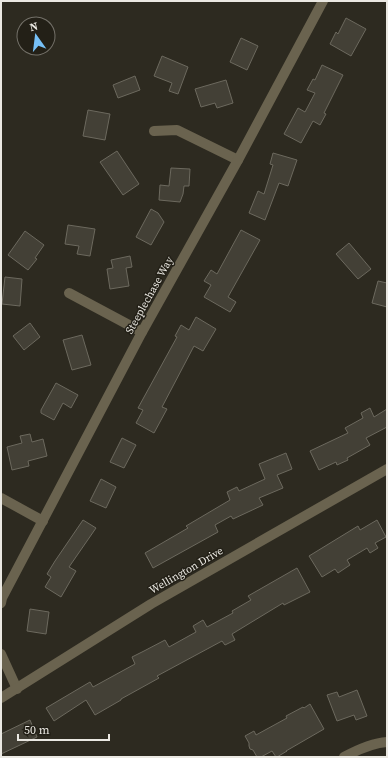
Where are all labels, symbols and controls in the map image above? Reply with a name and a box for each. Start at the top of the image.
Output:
north arrow [16,16,56,56]
text: N [28,19,39,35]
street label: Steeplechase Way [122,253,177,337]
street label: Wellington Drive [147,543,226,598]
scale bar [18,716,109,742]
text: 50 m [24,722,50,738]

